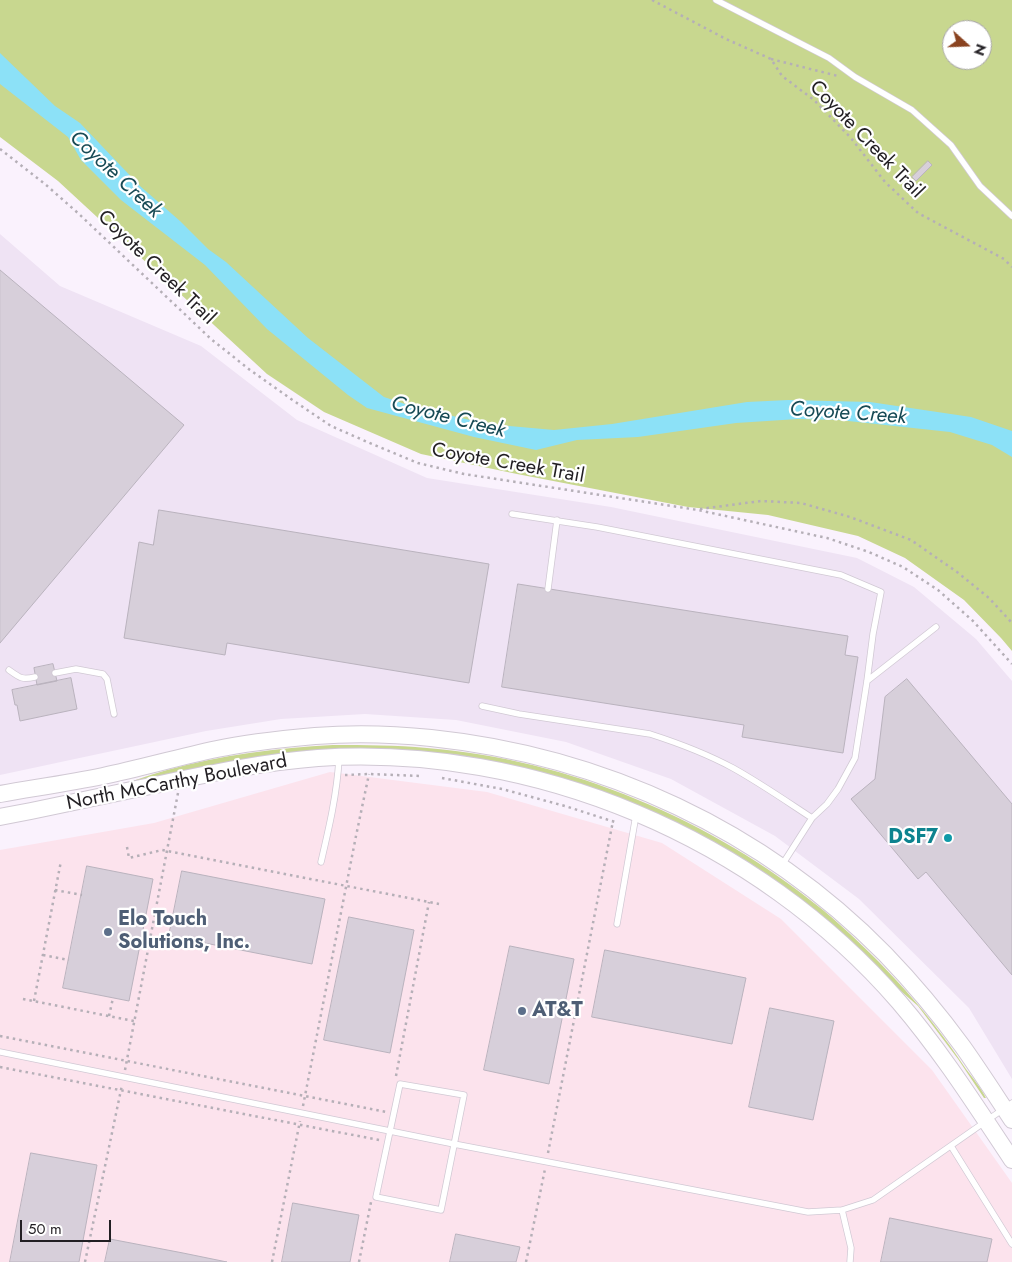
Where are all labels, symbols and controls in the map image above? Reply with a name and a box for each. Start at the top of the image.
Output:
north arrow [942,20,992,70]
text: N [969,41,991,58]
street label: Coyote Creek Trail [804,76,928,204]
water label: Coyote Creek [64,126,166,224]
street label: Coyote Creek Trail [92,206,220,330]
water label: Coyote Creek [388,392,508,444]
water label: Coyote Creek [789,397,907,431]
street label: Coyote Creek Trail [430,439,586,489]
street label: North McCarthy Boulevard [65,750,289,816]
place label: DSF7 [888,826,938,850]
marker: DSF7 [942,832,954,844]
place label: Elo Touch Solutions, Inc. [118,908,250,955]
marker: Elo Touch Solutions, Inc. [102,926,114,938]
place label: AT&T [532,999,583,1023]
marker: AT&T [516,1005,528,1017]
scale bar [22,1210,114,1242]
text: 50 m [28,1218,62,1240]

